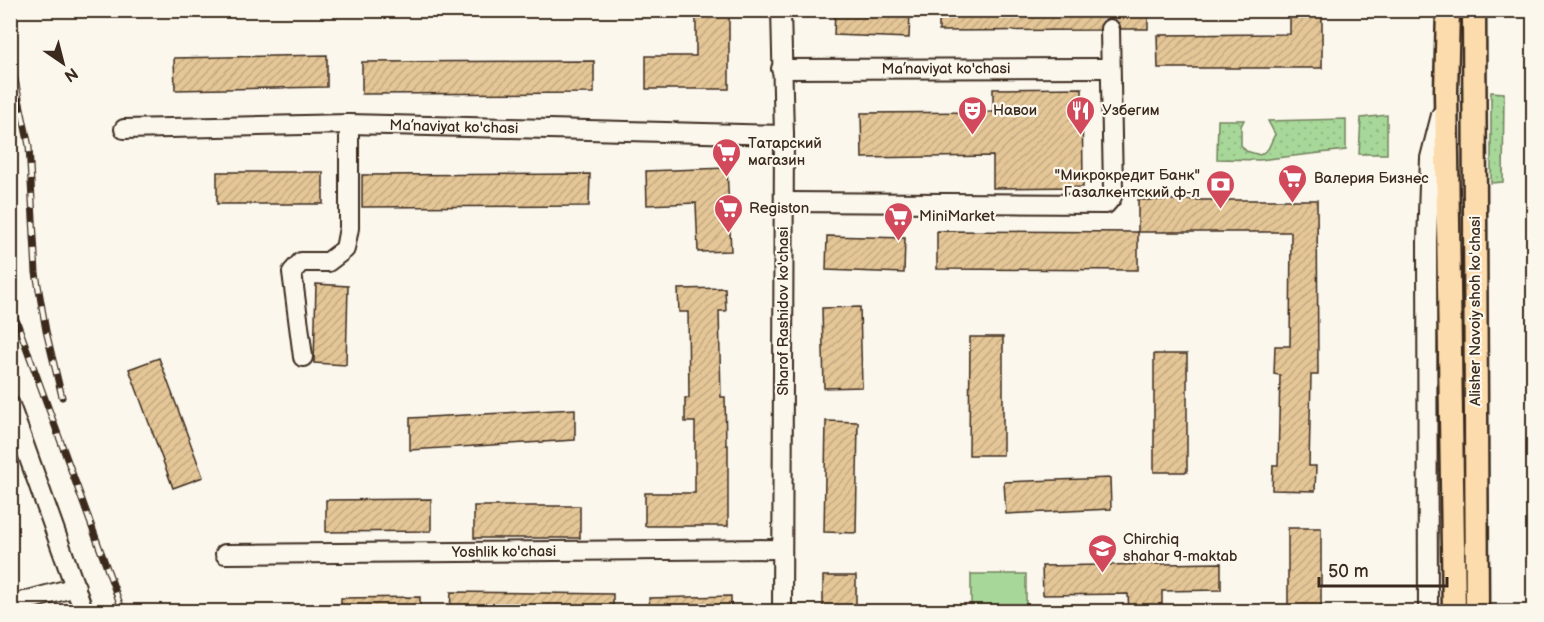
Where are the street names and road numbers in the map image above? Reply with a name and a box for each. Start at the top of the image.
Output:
street label: Ma’naviyat ko'chasi [881,59,1011,78]
street label: Ma’naviyat ko'chasi [389,116,519,138]
street label: Alisher Navoiy shoh koʻchasi [1466,216,1485,406]
street label: Sharof Rashidov ko'chasi [774,226,793,396]
street label: Yoshlik ko'chasi [451,542,556,561]

